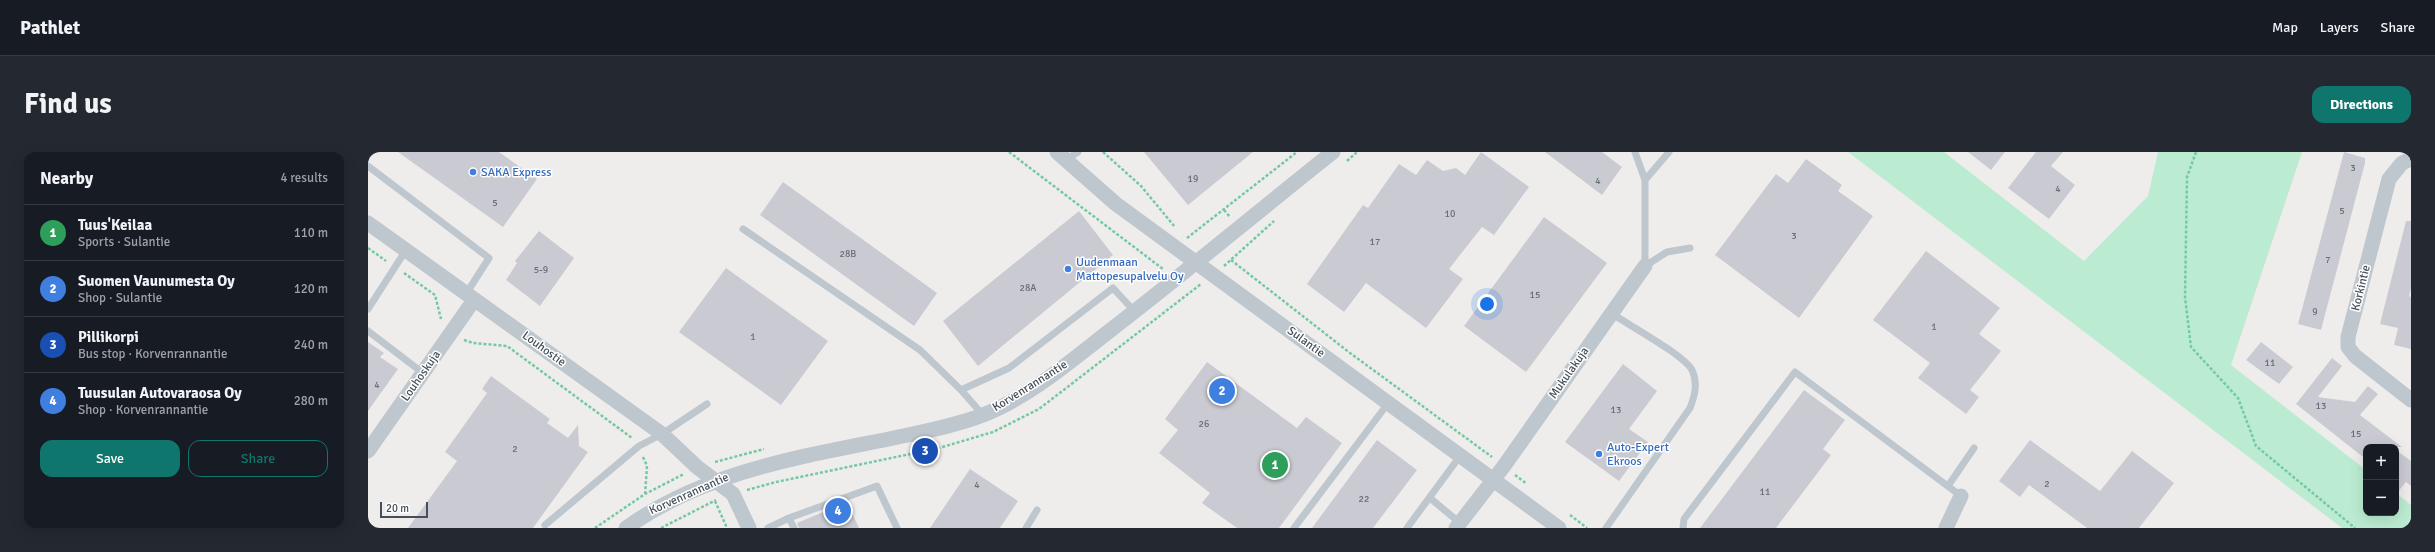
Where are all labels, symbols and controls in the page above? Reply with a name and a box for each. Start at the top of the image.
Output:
text: Pathlet [20,16,80,40]
text: Map [2272,19,2298,36]
text: Layers [2320,19,2359,36]
text: Share [2381,19,2415,36]
button: Directions [2312,86,2411,123]
text: Find us [24,87,112,121]
house number: 3 [2350,162,2356,174]
place label: SAKA Express [481,165,552,180]
marker: SAKA Express [468,167,478,177]
text: Nearby [40,168,93,189]
text: 4 results [280,170,328,186]
house number: 19 [1188,173,1198,185]
house number: 4 [1595,175,1601,187]
house number: 4 [2055,183,2061,195]
house number: 5 [492,197,498,209]
house number: 5 [2339,205,2345,217]
house number: 10 [1445,208,1455,220]
text: Tuus'Keilaa [78,216,152,234]
text: 1 [49,225,57,241]
text: 110 m [294,225,328,241]
house number: 3 [1791,230,1797,242]
text: Sports · Sulantie [78,234,170,250]
house number: 17 [1370,236,1380,248]
house number: 28B [840,248,856,260]
house number: 7 [2325,254,2331,266]
place label: Uudenmaan Mattopesupalvelu Oy [1076,255,1184,284]
street label: Korkintie [2348,263,2374,313]
house number: 5-9 [534,264,548,276]
marker: Uudenmaan Mattopesupalvelu Oy [1063,264,1073,274]
text: Suomen Vaunumesta Oy [78,272,235,290]
text: 2 [49,281,57,297]
text: 120 m [294,281,328,297]
house number: 28A [1020,282,1036,294]
house number: 15 [1530,289,1540,301]
text: Shop · Sulantie [78,290,162,306]
your location [1477,294,1497,314]
house number: 9 [2312,306,2318,318]
house number: 1 [1931,321,1937,333]
street label: Sulantie [1284,323,1328,361]
text: Pillikorpi [78,328,139,346]
street label: Louhostie [519,328,569,370]
house number: 1 [750,331,756,343]
text: 3 [49,337,57,353]
text: 240 m [294,337,328,353]
street label: Mukulakuja [1546,344,1592,402]
text: Bus stop · Korvenrannantie [78,346,228,362]
street label: Louhoskuja [398,348,444,404]
street label: Korvenrannantie [990,357,1070,415]
house number: 11 [2265,357,2275,369]
pin: 2 [1209,376,1235,406]
house number: 4 [374,379,380,391]
text: Tuusulan Autovaraosa Oy [78,384,242,402]
text: 4 [49,393,57,409]
text: 280 m [294,393,328,409]
house number: 13 [2316,400,2326,412]
text: Shop · Korvenrannantie [78,402,208,418]
house number: 13 [1611,404,1621,416]
house number: 26 [1199,418,1209,430]
house number: 15 [2351,428,2361,440]
pin: 3 [912,436,938,466]
button: Save [40,440,180,477]
button: Share [188,440,328,477]
place label: Auto-Expert Ekroos [1607,440,1669,469]
house number: 2 [512,443,518,455]
map controls [2363,444,2399,516]
button: + [2363,444,2399,480]
marker: Auto-Expert Ekroos [1594,449,1604,459]
pin: 1 [1262,450,1288,480]
street label: Korvenrannantie [647,470,731,518]
house number: 2 [2044,478,2050,490]
house number: 4 [974,479,980,491]
button: − [2363,480,2399,516]
house number: 11 [1760,486,1770,498]
house number: 22 [1359,493,1369,505]
pin: 4 [825,496,851,526]
scale bar [380,500,428,519]
text: 20 m [386,502,409,515]

